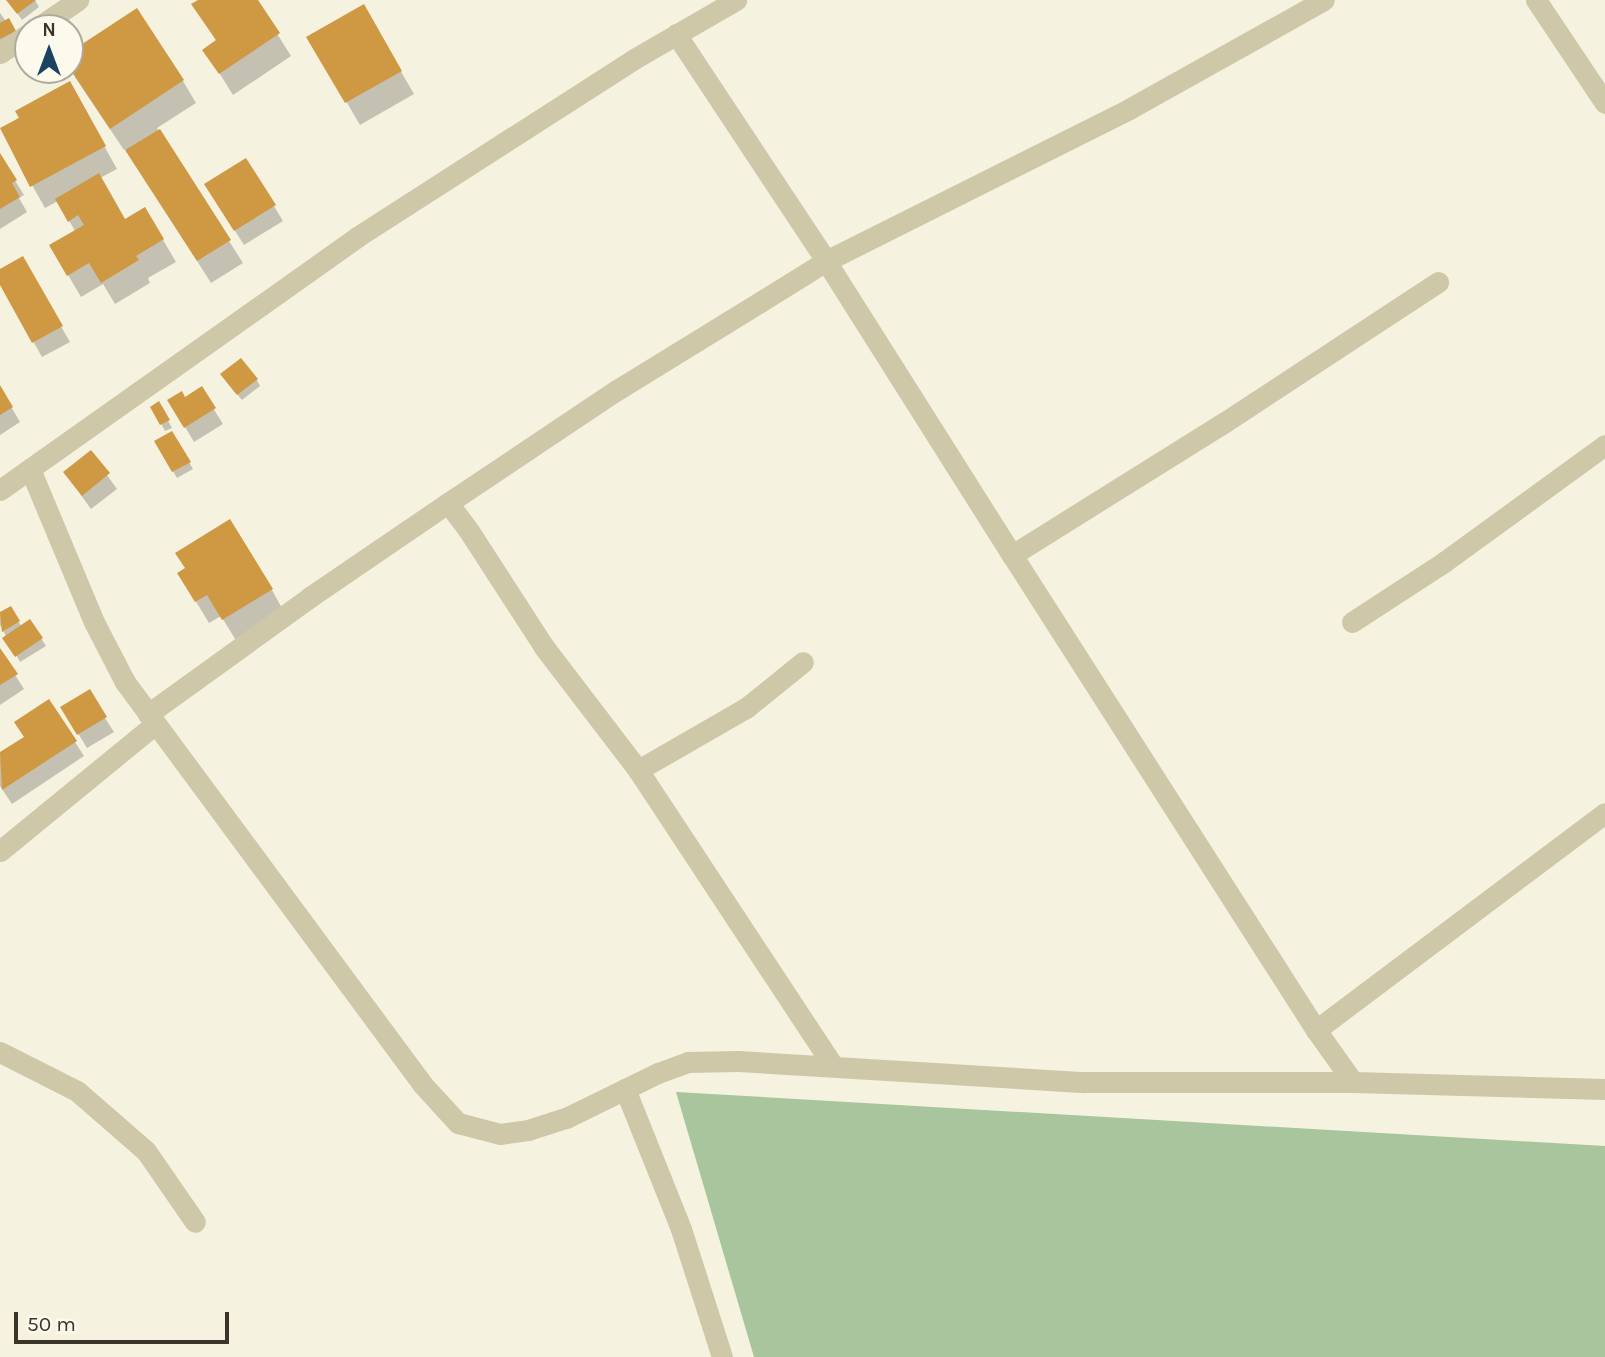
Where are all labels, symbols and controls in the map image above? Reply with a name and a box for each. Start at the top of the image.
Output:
north arrow [14,14,84,84]
text: N [42,19,56,41]
scale bar [18,1298,233,1342]
text: 50 m [27,1312,76,1336]

